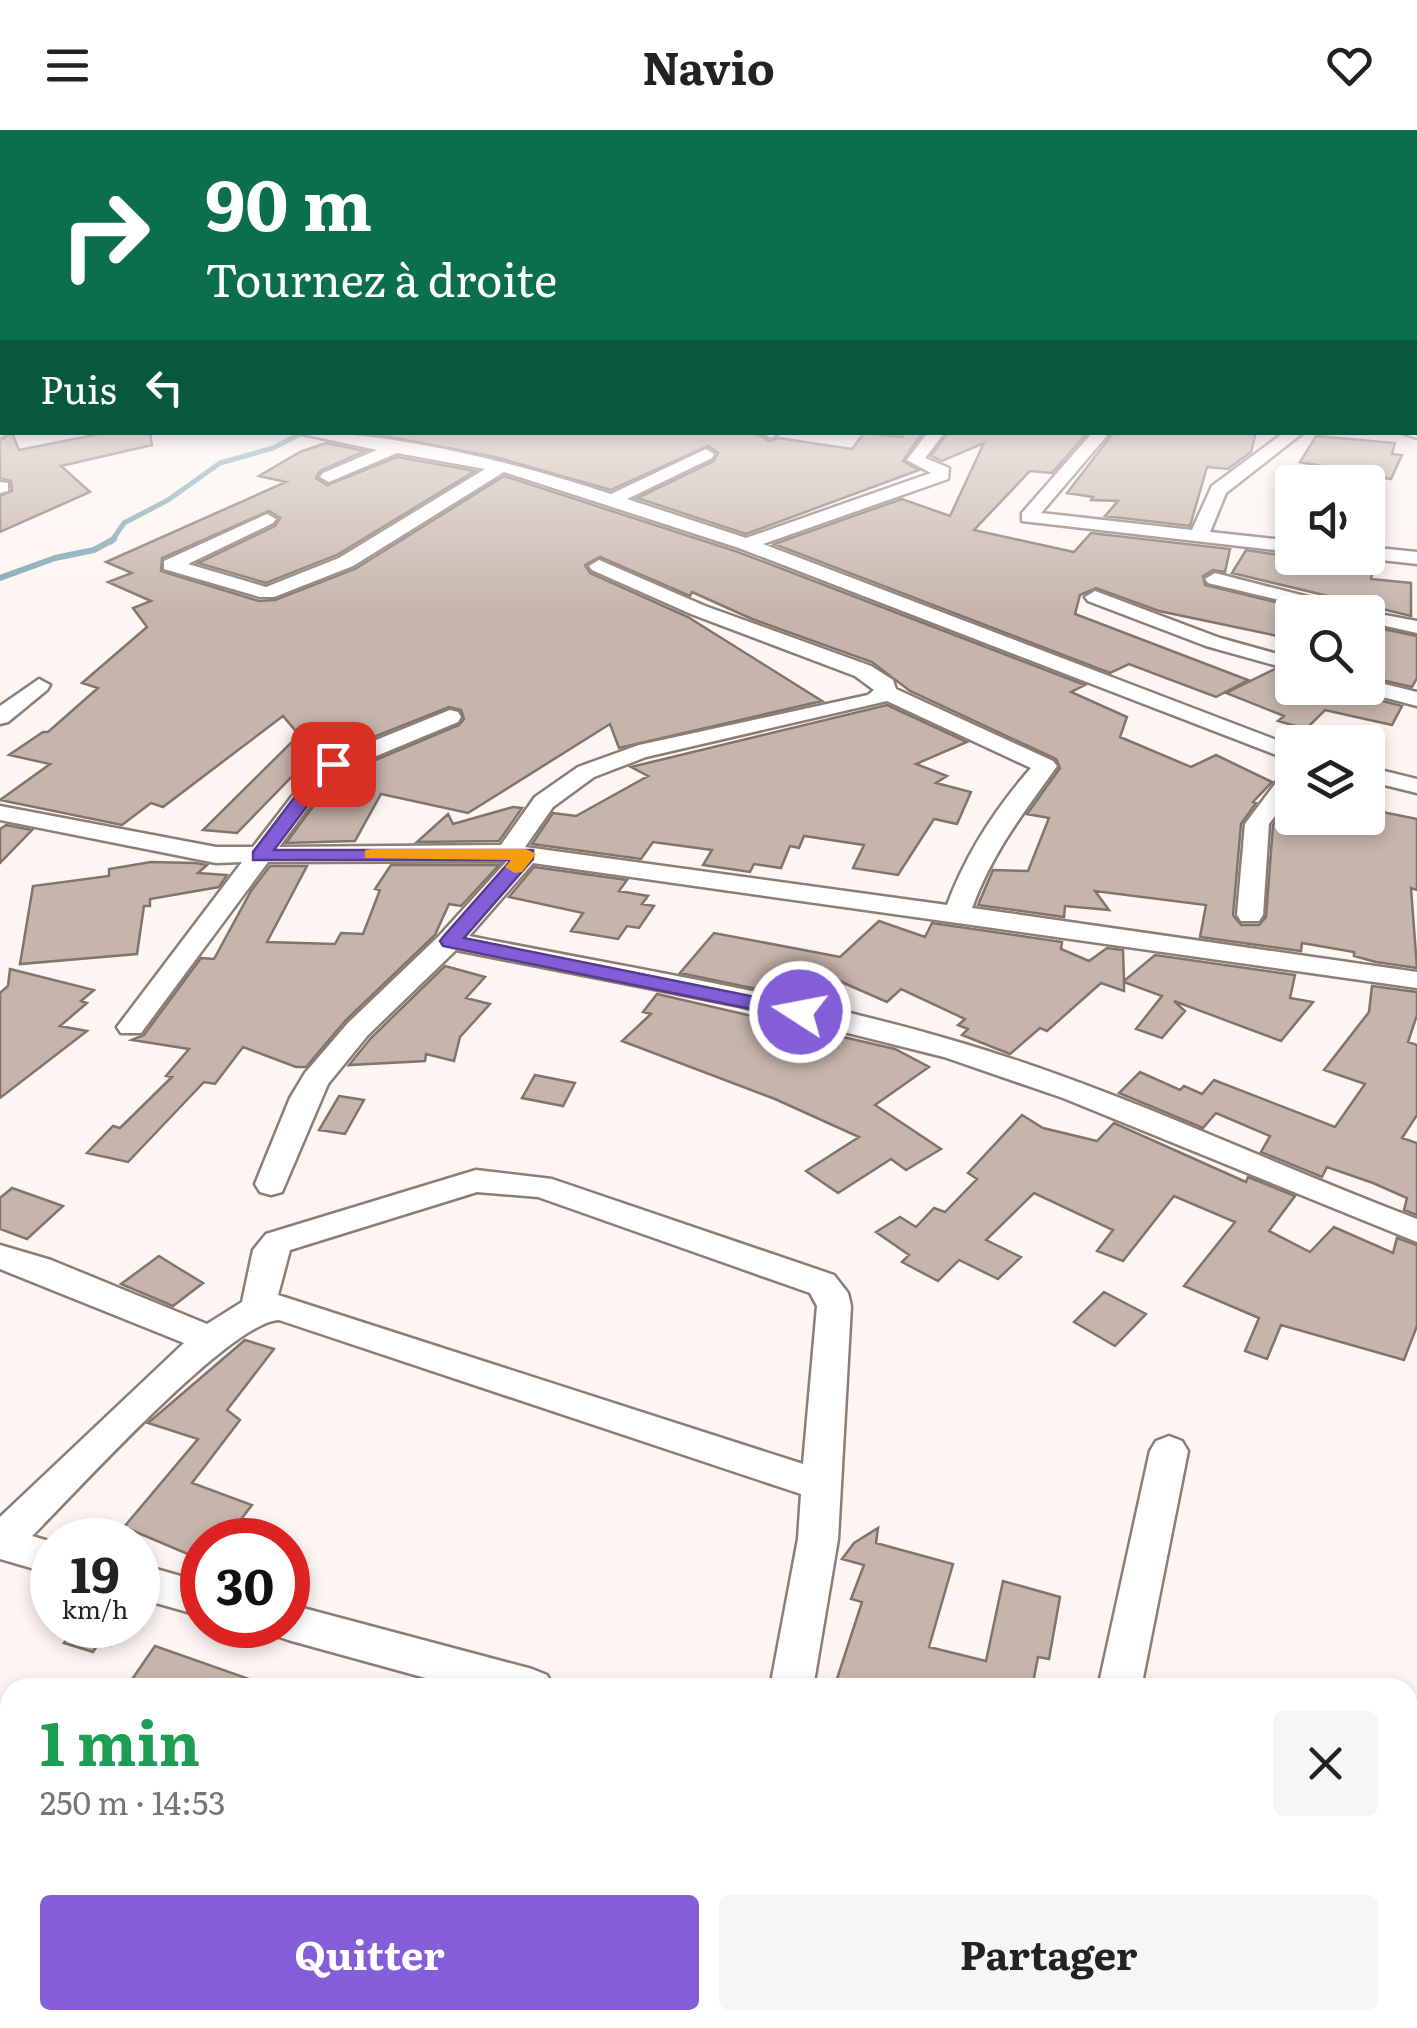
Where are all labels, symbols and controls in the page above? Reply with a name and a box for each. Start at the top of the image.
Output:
text: Navio [642,32,775,99]
icon: menu [40,38,95,93]
icon: heart [1322,38,1377,93]
text: 90 m [205,149,372,253]
icon: right [40,170,170,300]
text: Tournez à droite [205,244,557,311]
text: Puis [40,359,117,416]
icon: left [137,360,192,415]
map controls [1275,465,1385,835]
button: sound [1275,465,1385,575]
button: search [1275,595,1385,705]
pin [291,722,376,807]
button: layers [1275,725,1385,835]
icon: arrive [306,737,361,792]
position arrow [748,960,852,1064]
speed limit sign: 30 [180,1518,310,1648]
text: 19 [70,1534,120,1608]
text: km/h [62,1590,128,1627]
text: 1 min [40,1695,200,1784]
button: close [1273,1711,1378,1816]
text: 250 m · 14:53 [40,1777,226,1825]
button: Quitter [40,1895,699,2010]
button: Partager [719,1895,1378,2010]

